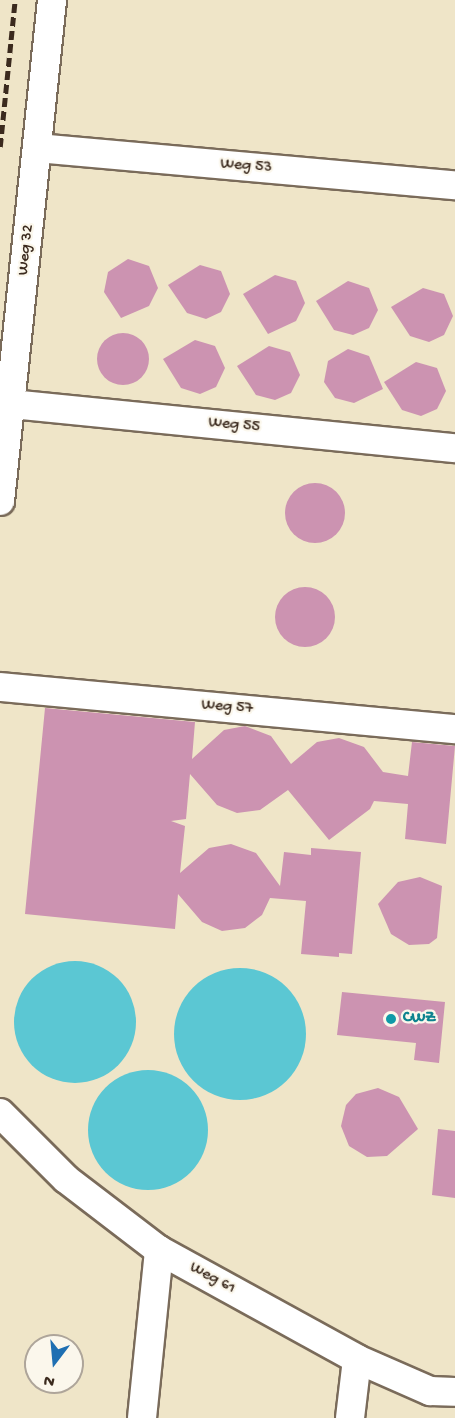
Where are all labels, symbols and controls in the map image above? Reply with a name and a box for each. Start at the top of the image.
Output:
street label: Weg 53 [220,155,272,179]
street label: Weg 32 [15,224,39,276]
street label: Weg 55 [207,414,261,438]
street label: Weg 57 [201,696,253,720]
place label: CWZ [403,1009,436,1029]
marker: CWZ [384,1012,398,1026]
street label: Weg 61 [186,1259,238,1299]
north arrow [24,1334,84,1394]
text: N [42,1369,57,1390]

